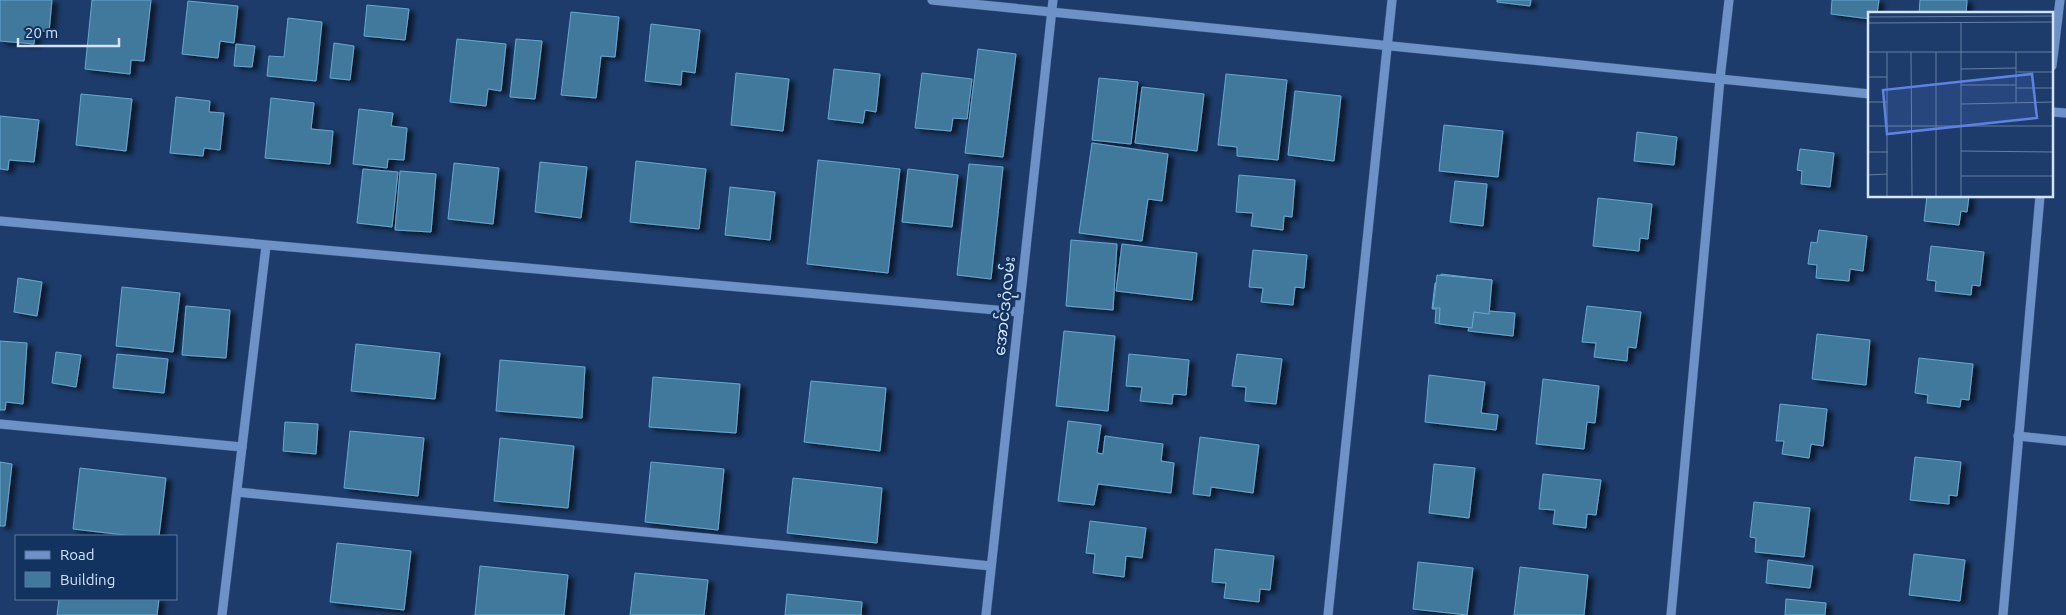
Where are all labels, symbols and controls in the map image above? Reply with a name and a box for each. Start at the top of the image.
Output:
inset map [1868,12,2054,198]
scale bar [18,15,119,47]
text: 20 m [25,24,58,41]
street label: အောင်ဒဂုံလမ်း [988,255,1024,357]
legend [15,535,178,600]
text: Road [60,546,95,563]
text: Building [60,571,115,588]

